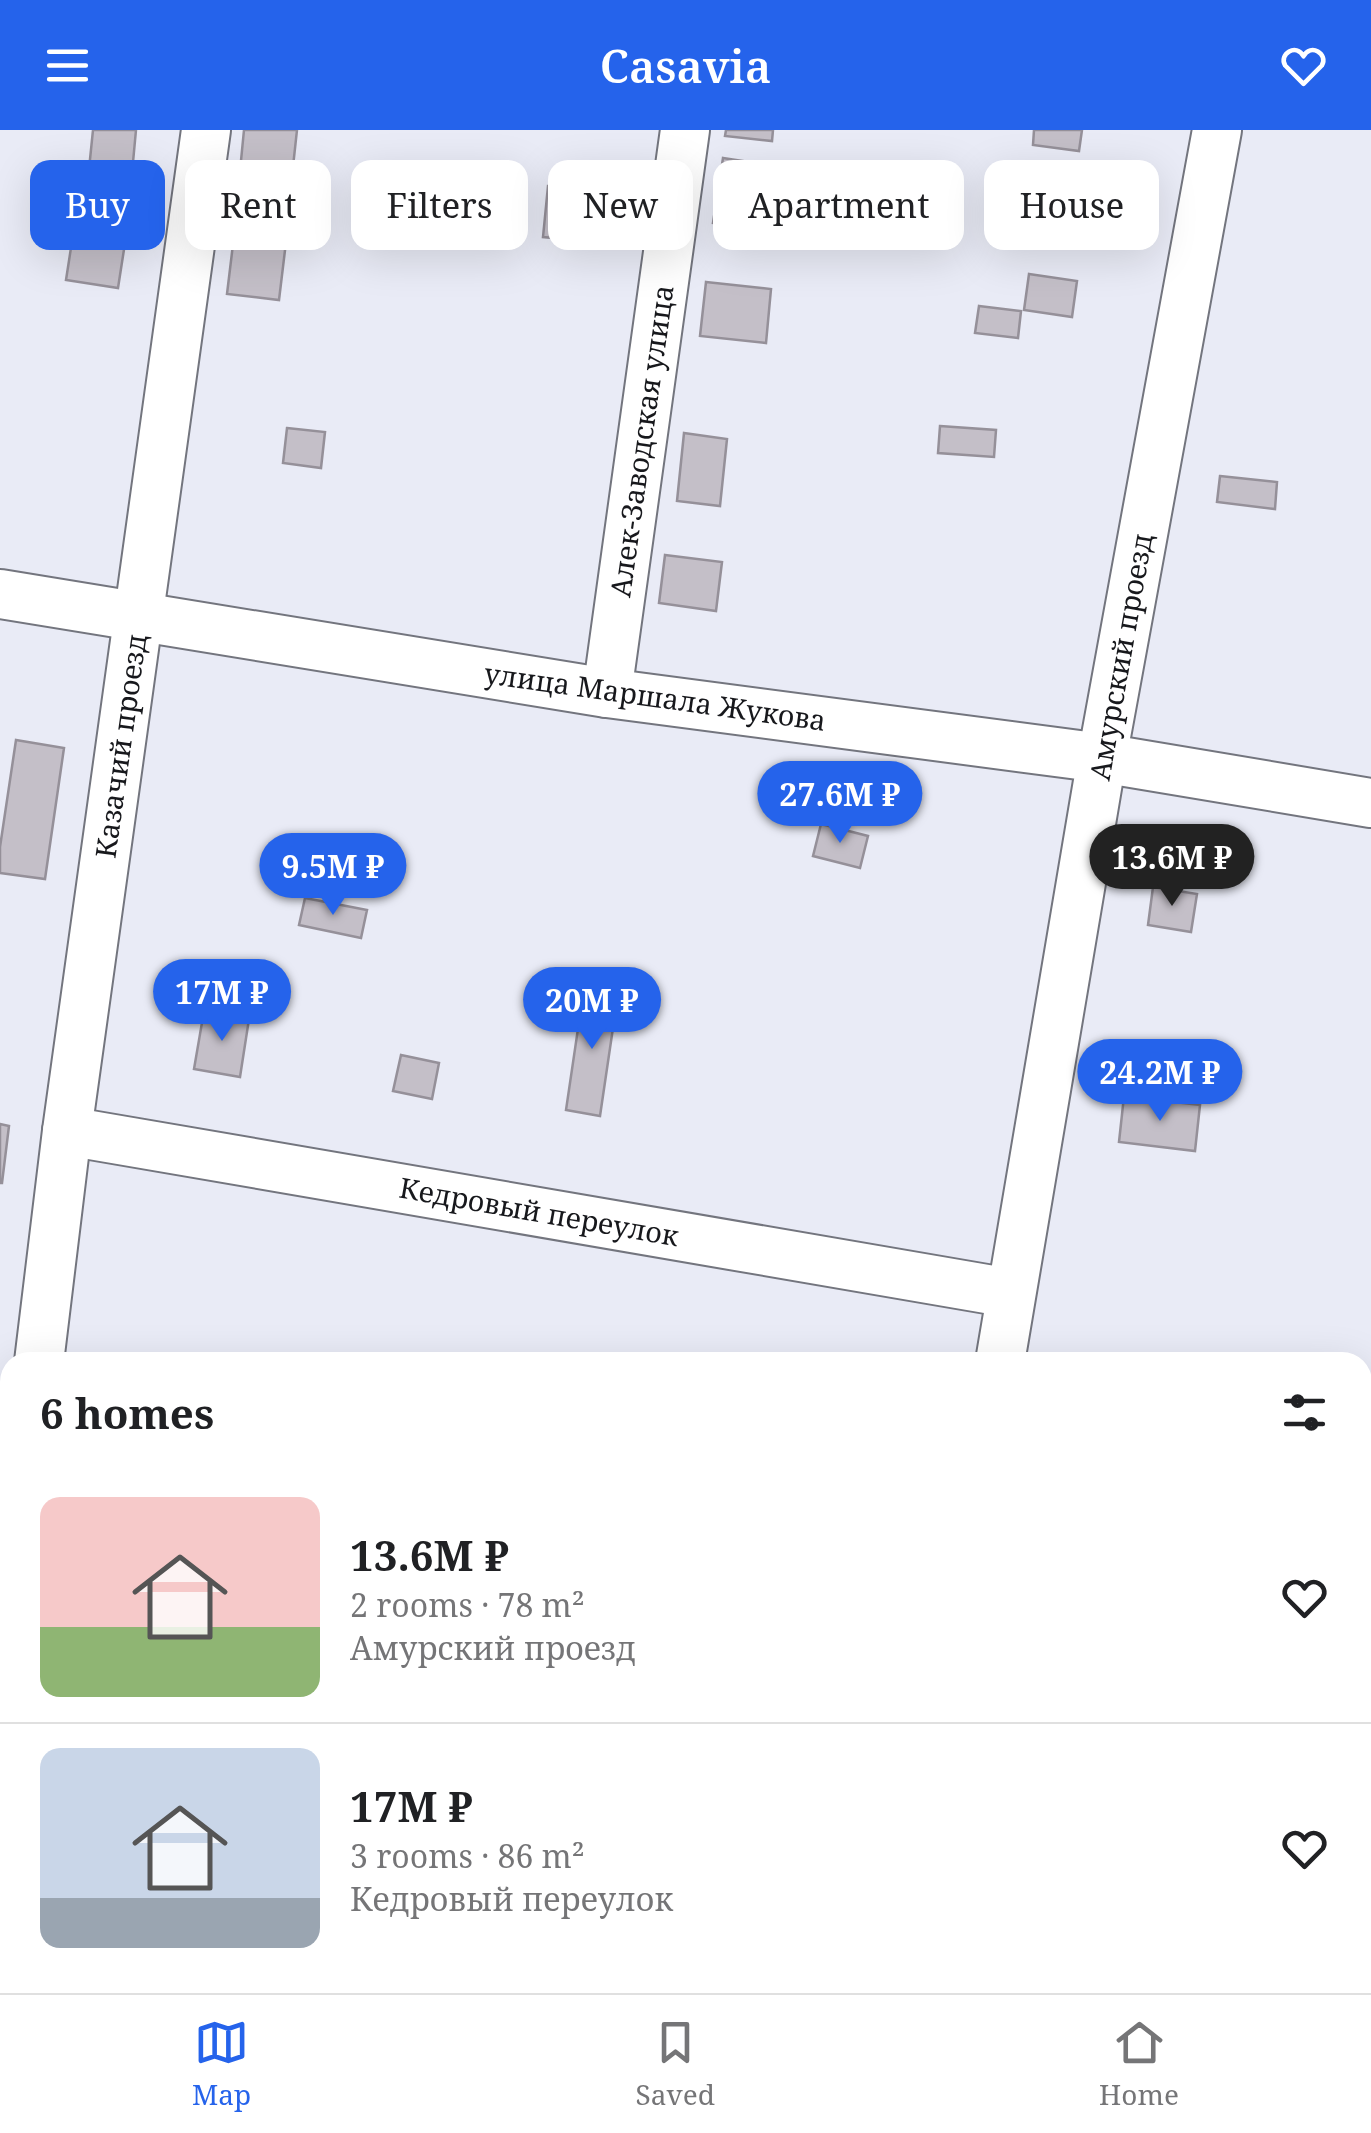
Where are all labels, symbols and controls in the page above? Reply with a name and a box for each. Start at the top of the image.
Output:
text: Casavia [600,35,771,96]
icon: menu [40,38,95,93]
icon: heart [1276,38,1331,93]
chip: Buy [30,160,165,250]
chip: Rent [185,160,331,250]
chip: Filters [351,160,528,250]
chip: New [548,160,693,250]
chip: Apartment [713,160,964,250]
chip: House [984,160,1159,250]
street label: Алек-Заводская улица [600,282,682,599]
street label: Амурский проезд [1080,530,1160,783]
street label: Казачий проезд [85,631,155,860]
street label: улица Маршала Жукова [482,653,828,739]
pin: 27.6M ₽ [748,761,932,846]
text: 27.6M ₽ [779,772,901,815]
pin: 13.6M ₽ [1080,824,1264,909]
pin: 9.5M ₽ [252,833,414,918]
text: 13.6M ₽ [1111,835,1233,878]
text: 9.5M ₽ [281,844,385,887]
pin: 17M ₽ [152,959,292,1044]
pin: 20M ₽ [522,967,662,1052]
text: 17M ₽ [175,970,269,1013]
text: 20M ₽ [545,978,639,1021]
pin: 24.2M ₽ [1068,1039,1252,1124]
text: 24.2M ₽ [1099,1050,1221,1093]
street label: Кедровый переулок [397,1168,682,1254]
text: 6 homes [40,1384,214,1441]
icon: filters [1277,1385,1332,1440]
text: 13.6M ₽ [350,1526,509,1583]
icon: home [120,1537,240,1657]
icon: heart [1277,1570,1332,1625]
text: 2 rooms · 78 m² [350,1583,585,1626]
text: Амурский проезд [350,1626,636,1669]
text: 17M ₽ [350,1777,473,1834]
icon: home [120,1788,240,1908]
icon: heart [1277,1821,1332,1876]
text: 3 rooms · 86 m² [350,1834,585,1877]
text: Кедровый переулок [350,1877,673,1920]
tab: Map [192,2015,251,2113]
tab: Saved [636,2015,715,2113]
tab: Home [1099,2015,1179,2113]

